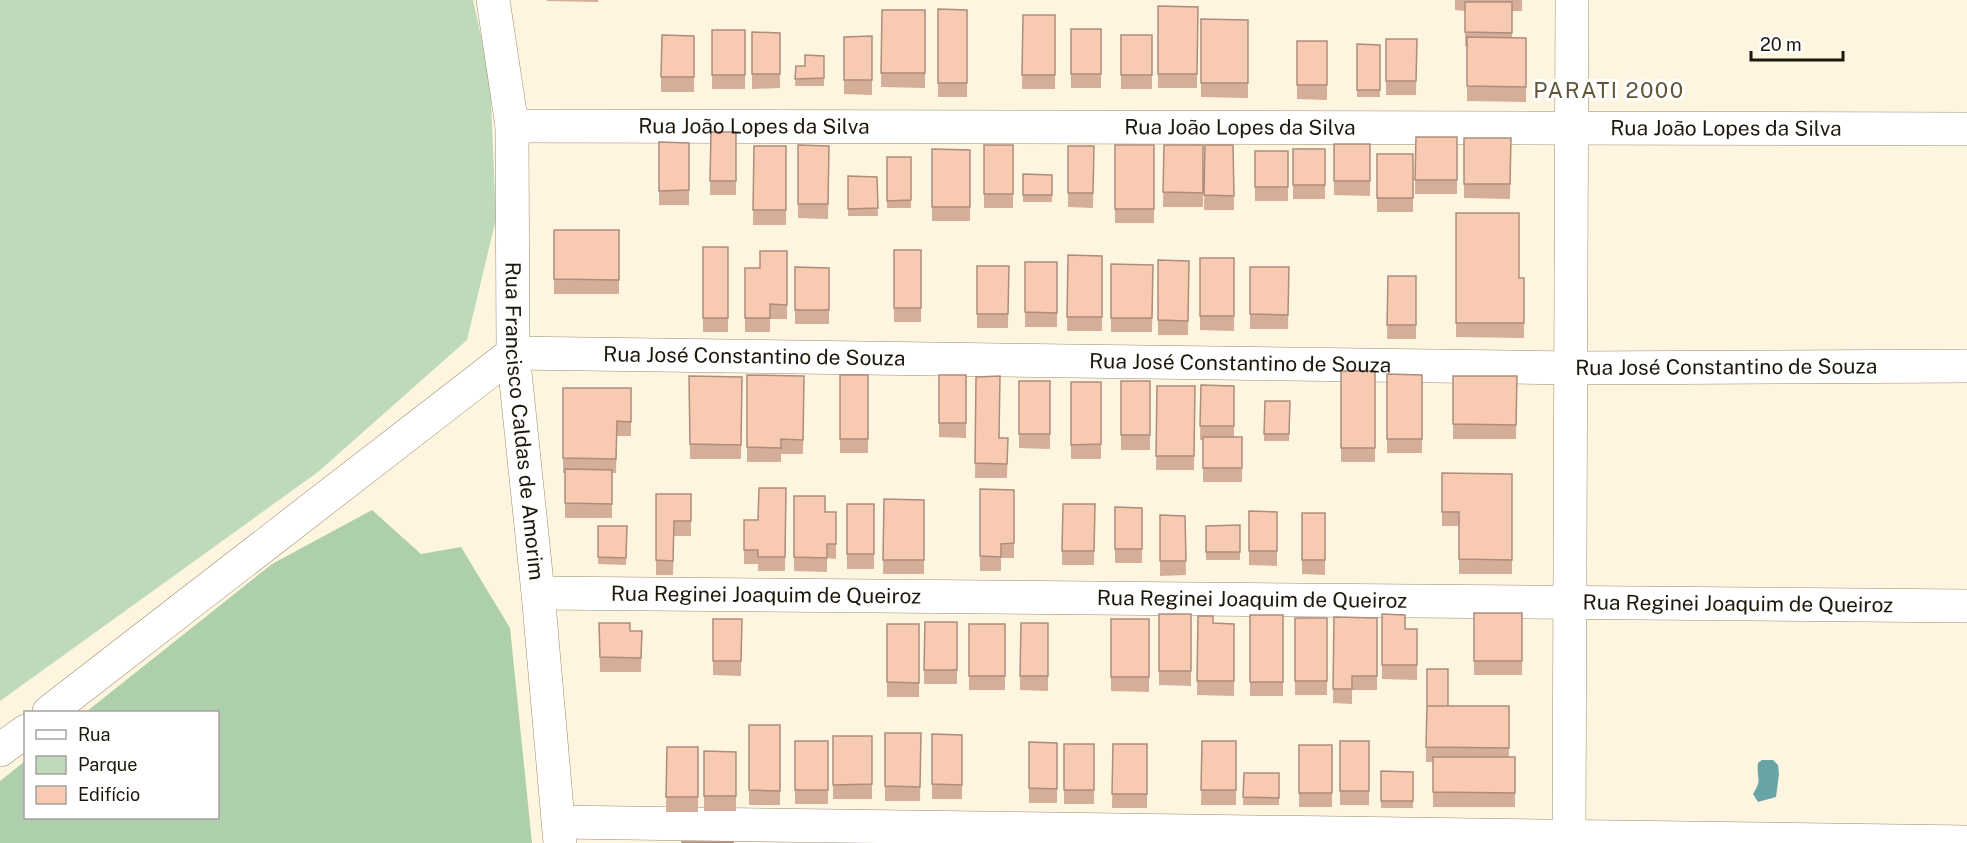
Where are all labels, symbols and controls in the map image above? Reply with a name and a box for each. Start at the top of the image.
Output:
scale bar [1751,24,1842,62]
text: 20 m [1760,34,1802,55]
district label: PARATI 2000 [1533,77,1685,103]
street label: Rua João Lopes da Silva [638,113,870,139]
street label: Rua João Lopes da Silva [1124,114,1356,140]
street label: Rua João Lopes da Silva [1610,115,1842,141]
street label: Rua Francisco Caldas de Amorim [501,262,550,581]
street label: Rua José Constantino de Souza [603,341,906,371]
street label: Rua José Constantino de Souza [1089,348,1392,377]
street label: Rua José Constantino de Souza [1575,353,1877,380]
street label: Rua Reginei Joaquim de Queiroz [611,581,921,608]
street label: Rua Reginei Joaquim de Queiroz [1097,585,1407,613]
street label: Rua Reginei Joaquim de Queiroz [1583,590,1893,617]
legend [24,711,219,819]
text: Rua [78,724,110,745]
text: Parque [78,754,138,775]
text: Edifício [78,784,140,805]

